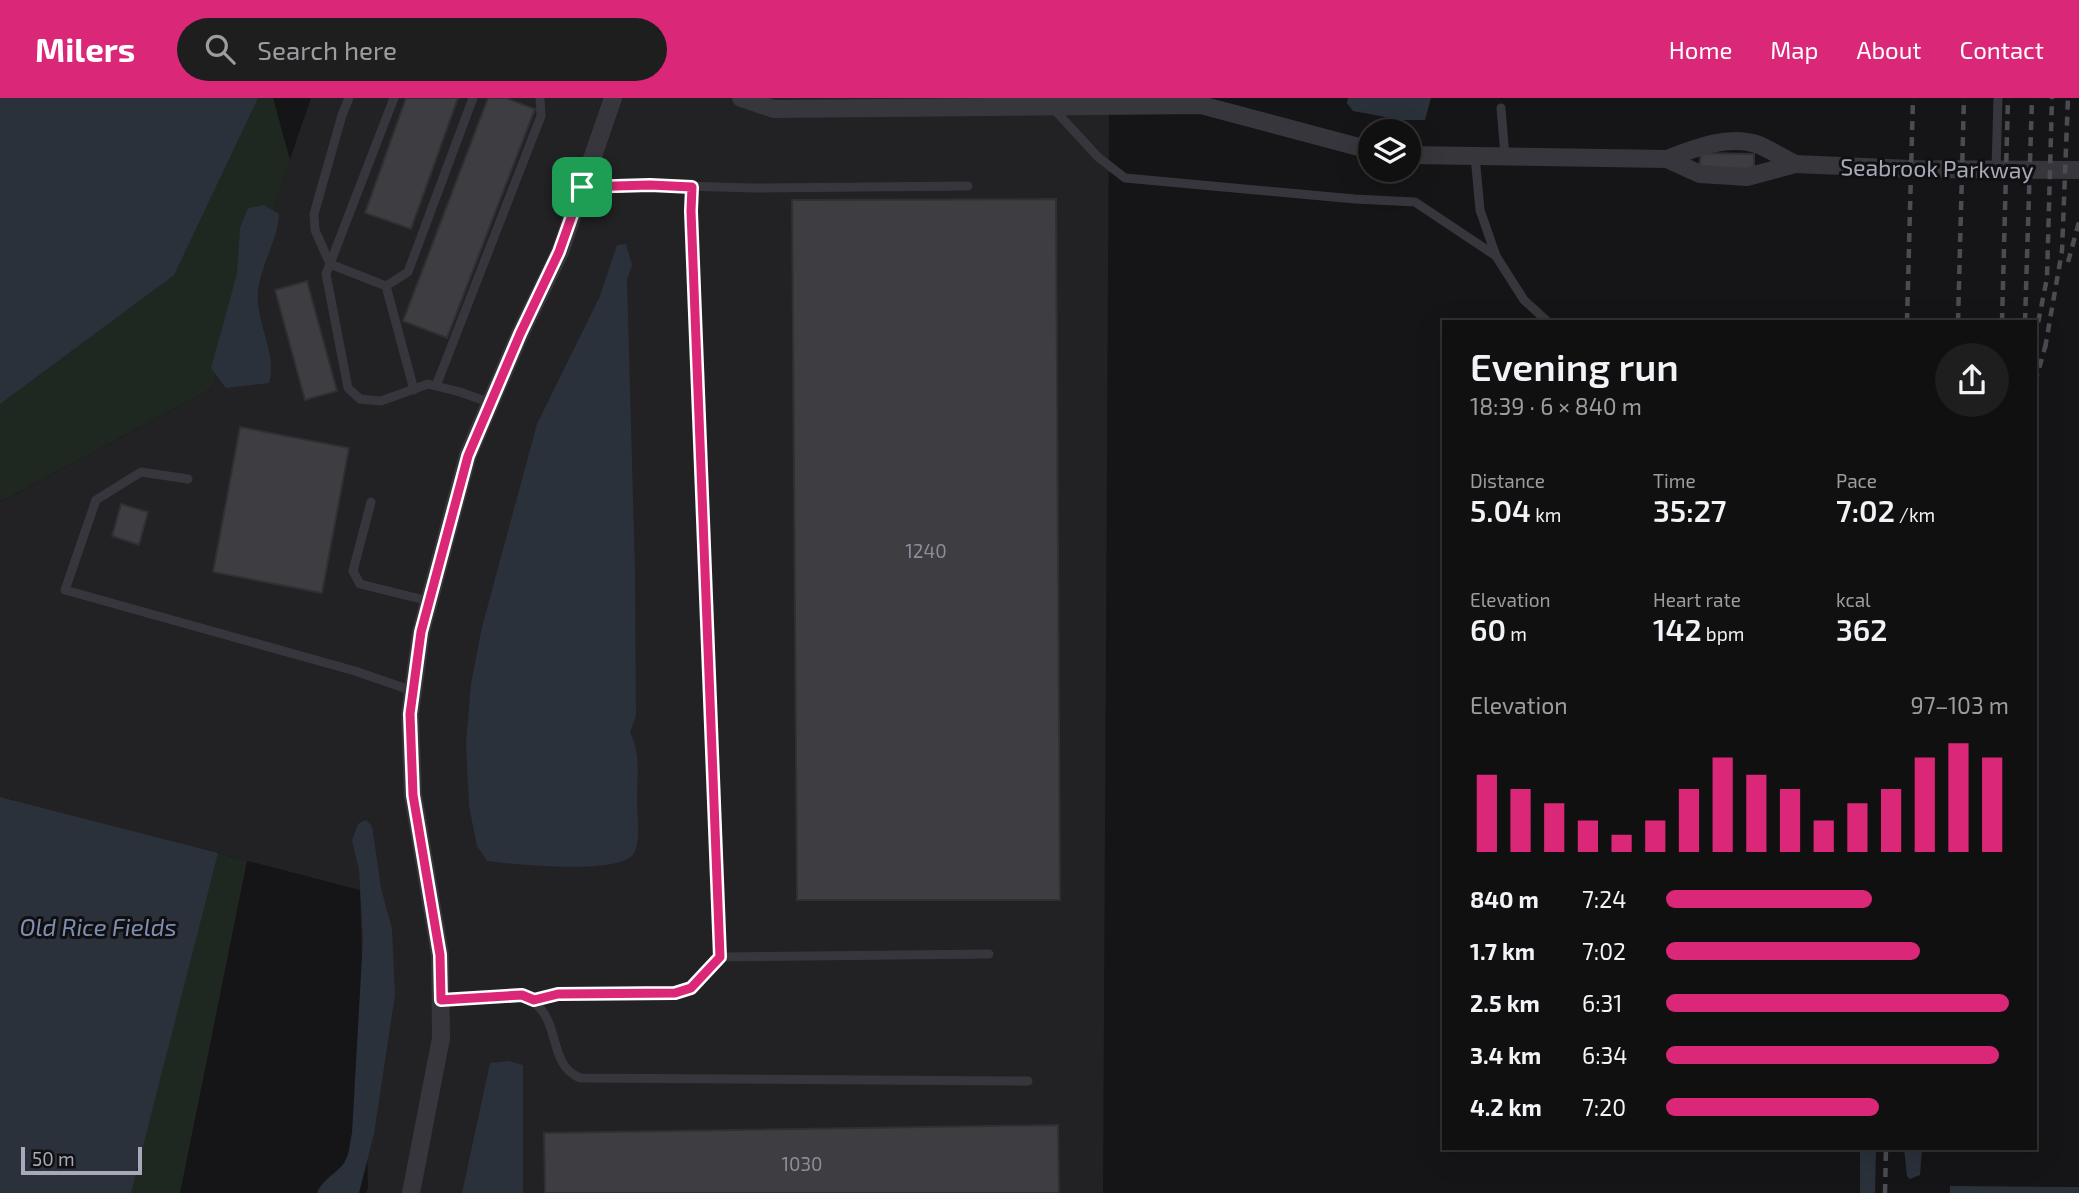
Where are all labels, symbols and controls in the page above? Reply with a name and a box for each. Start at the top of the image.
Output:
search box [177,18,667,81]
text: Milers [35,29,135,69]
icon: search [201,30,239,68]
text: Search here [257,34,397,65]
text: Home [1669,35,1732,64]
text: Map [1770,35,1818,64]
text: About [1856,35,1922,64]
text: Contact [1960,35,2044,64]
map controls [1358,119,1421,182]
button: layers [1358,119,1421,182]
street label: Seabrook Parkway [1840,152,2034,184]
pin [552,157,612,217]
icon: arrive [563,168,601,206]
text: Evening run [1470,343,1679,389]
button: share [1935,343,2009,417]
text: 18:39 · 6 × 840 m [1470,392,1642,420]
text: Distance [1470,469,1545,492]
text: Time [1653,469,1696,492]
text: Pace [1836,469,1877,492]
text: 5.04 [1470,492,1531,528]
text: 35:27 [1653,492,1726,528]
text: 7:02 [1836,492,1895,528]
text: km [1531,503,1561,526]
text: /km [1895,503,1935,526]
house number: 1240 [905,539,947,562]
text: Elevation [1470,588,1551,611]
text: Heart rate [1653,588,1741,611]
text: kcal [1836,588,1871,611]
text: 60 [1470,611,1506,647]
text: 142 [1653,611,1702,647]
text: 362 [1836,611,1888,647]
text: m [1506,622,1527,645]
text: bpm [1702,622,1744,645]
text: Elevation [1470,691,1568,719]
text: 97–103 m [1911,691,2009,719]
text: 840 m [1470,885,1539,913]
text: 7:24 [1582,885,1626,913]
water label: Old Rice Fields [19,912,177,941]
text: 1.7 km [1470,937,1535,965]
text: 7:02 [1582,937,1626,965]
text: 2.5 km [1470,989,1540,1017]
text: 6:31 [1582,989,1623,1017]
text: 3.4 km [1470,1041,1541,1069]
text: 6:34 [1582,1041,1628,1069]
text: 4.2 km [1470,1093,1542,1121]
text: 7:20 [1582,1093,1626,1121]
scale bar [21,1144,142,1176]
text: 50 m [32,1147,75,1170]
house number: 1030 [781,1152,823,1175]

